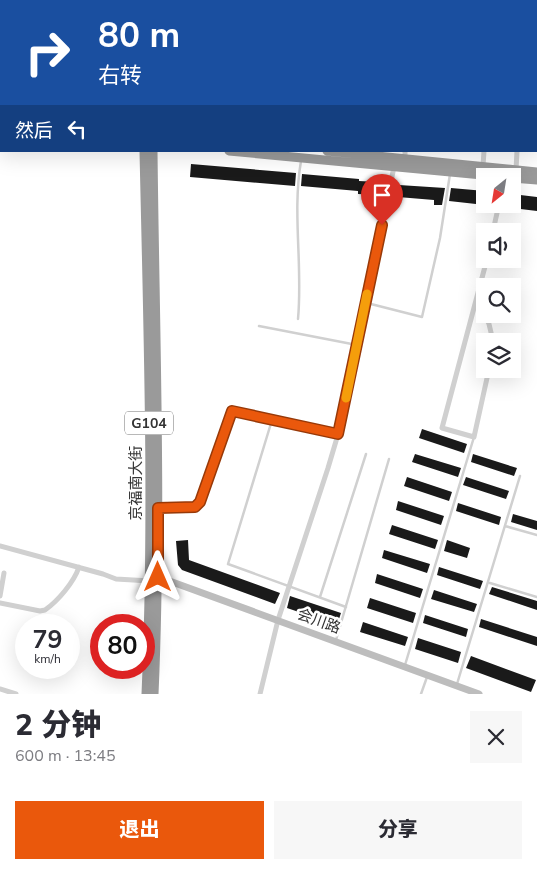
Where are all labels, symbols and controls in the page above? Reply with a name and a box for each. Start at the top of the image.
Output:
text: 80 m [98,12,180,59]
icon: right [15,20,80,85]
text: 右转 [98,61,142,91]
icon: left [63,115,91,143]
text: 然后 [15,118,53,144]
north arrow [476,168,521,212]
map controls [476,168,521,378]
pin [361,174,403,225]
icon: arrive [368,181,396,209]
button: sound [476,223,521,268]
button: search [476,278,521,323]
button: layers [476,333,521,378]
road number: G104 [125,412,173,434]
street label: 京福南大街 [126,445,146,521]
position arrow [131,550,183,602]
street label: 会川路 [294,604,344,638]
speed limit sign: 80 [90,614,155,679]
text: 79 [32,623,63,657]
text: km/h [34,651,61,667]
text: 2 分钟 [15,705,101,746]
button: close [470,711,522,763]
text: 600 m · 13:45 [15,745,116,767]
button: 退出 [15,801,264,859]
button: 分享 [274,801,522,859]

